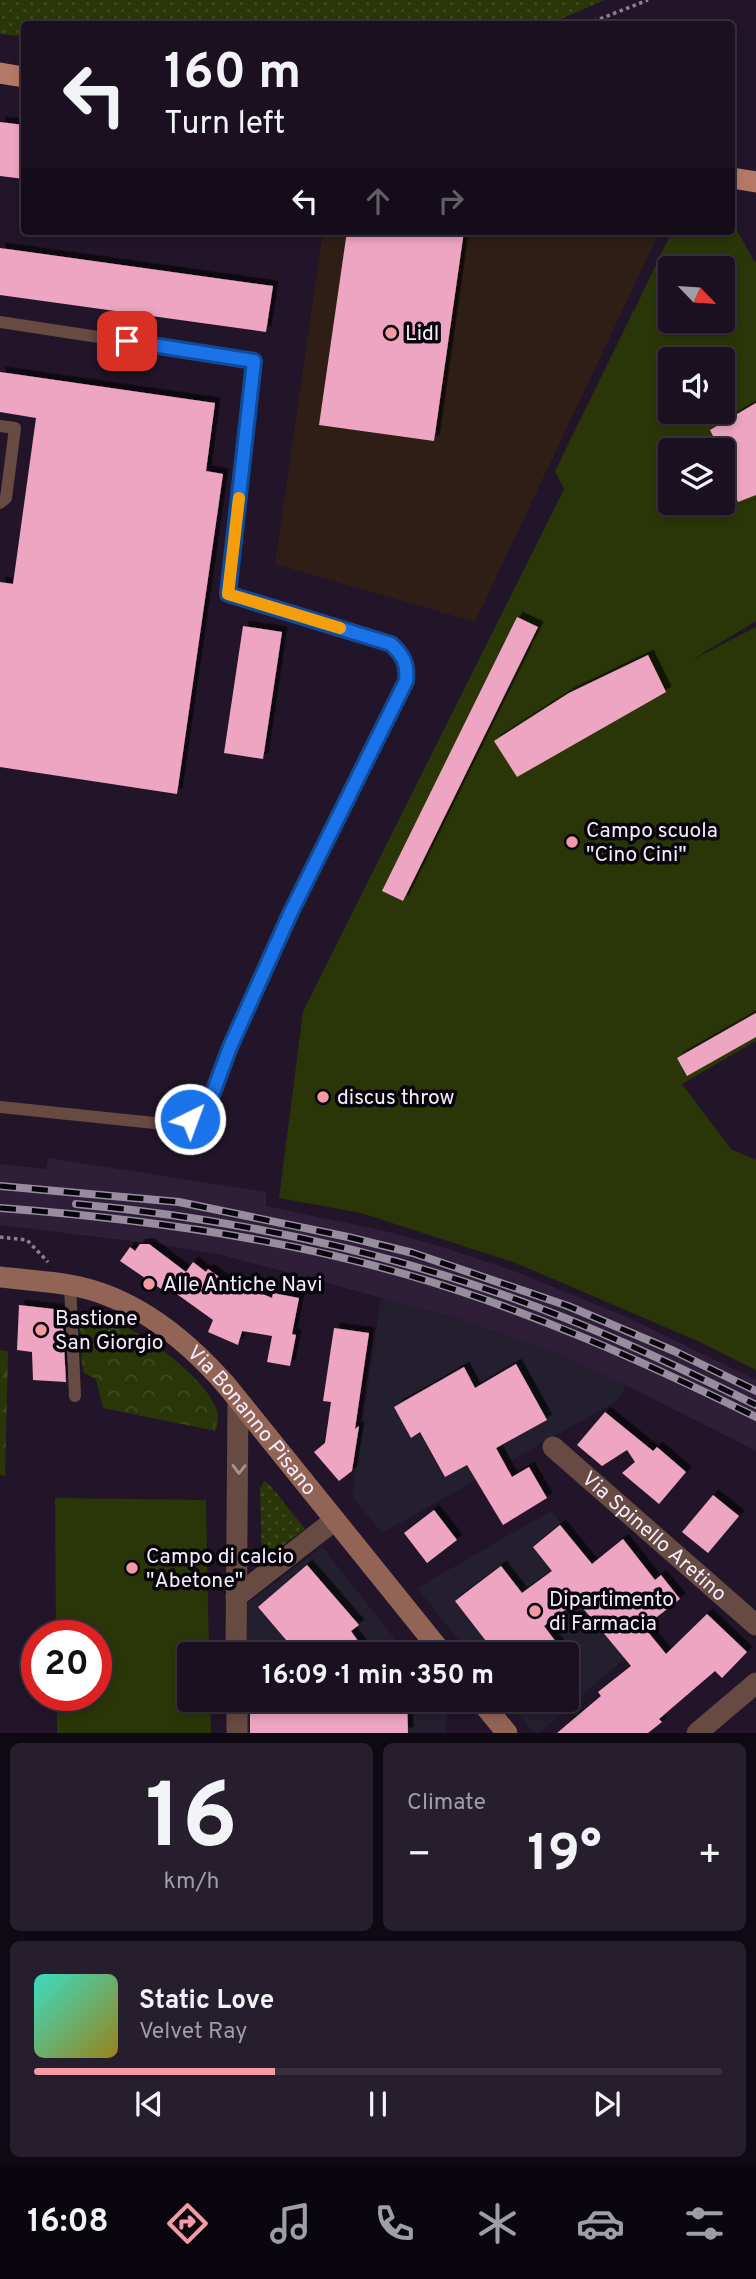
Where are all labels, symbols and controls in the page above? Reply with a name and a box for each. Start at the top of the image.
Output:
text: 160 m [164,44,301,106]
icon: left [49,49,140,140]
text: Turn left [164,105,285,145]
icon: left [286,182,324,220]
icon: ahead [359,182,397,220]
icon: right [432,182,470,220]
north arrow [658,256,735,332]
map controls [658,256,735,515]
pin [97,311,157,371]
place label: Lidl [405,321,439,348]
icon: arrive [108,322,146,360]
marker: Lidl [383,325,399,341]
button: sound [658,347,735,424]
button: layers [658,438,735,515]
place label: Campo scuola "Cino Cini" [586,818,718,869]
marker: Campo scuola "Cino Cini" [564,834,580,850]
position arrow [153,1082,227,1156]
place label: discus throw [337,1085,454,1112]
marker: discus throw [315,1089,331,1105]
place label: Alle Antiche Navi [163,1272,322,1299]
marker: Alle Antiche Navi [141,1276,157,1292]
place label: Bastione San Giorgio [55,1306,164,1357]
marker: Bastione San Giorgio [33,1322,49,1338]
street label: Via Bonanno Pisano [181,1340,322,1502]
one-way arrow [231,1464,246,1475]
street label: Via Spinello Aretino [575,1466,732,1608]
place label: Campo di calcio "Abetone" [146,1544,294,1595]
marker: Campo di calcio "Abetone" [124,1560,140,1576]
place label: Dipartimento di Farmacia [549,1587,674,1638]
marker: Dipartimento di Farmacia [527,1603,543,1619]
speed limit sign: 20 [21,1620,112,1711]
text: 16:09 · 1 min · 350 m [262,1660,494,1693]
text: 16 [145,1765,238,1880]
text: Climate [407,1789,486,1818]
text: 19° [527,1823,602,1889]
text: − [407,1832,432,1881]
text: + [697,1832,722,1881]
text: km/h [164,1868,219,1897]
text: Static Love [139,1985,274,2018]
text: Velvet Ray [139,2018,247,2047]
icon: previous [130,2085,168,2123]
icon: pause [359,2085,397,2123]
icon: next [588,2085,626,2123]
icon: directions [163,2199,212,2248]
icon: music [266,2199,315,2248]
icon: phone [370,2199,419,2248]
icon: climate [473,2199,522,2248]
icon: car [576,2199,625,2248]
icon: filters [680,2199,729,2248]
text: 16:08 [27,2203,109,2243]

